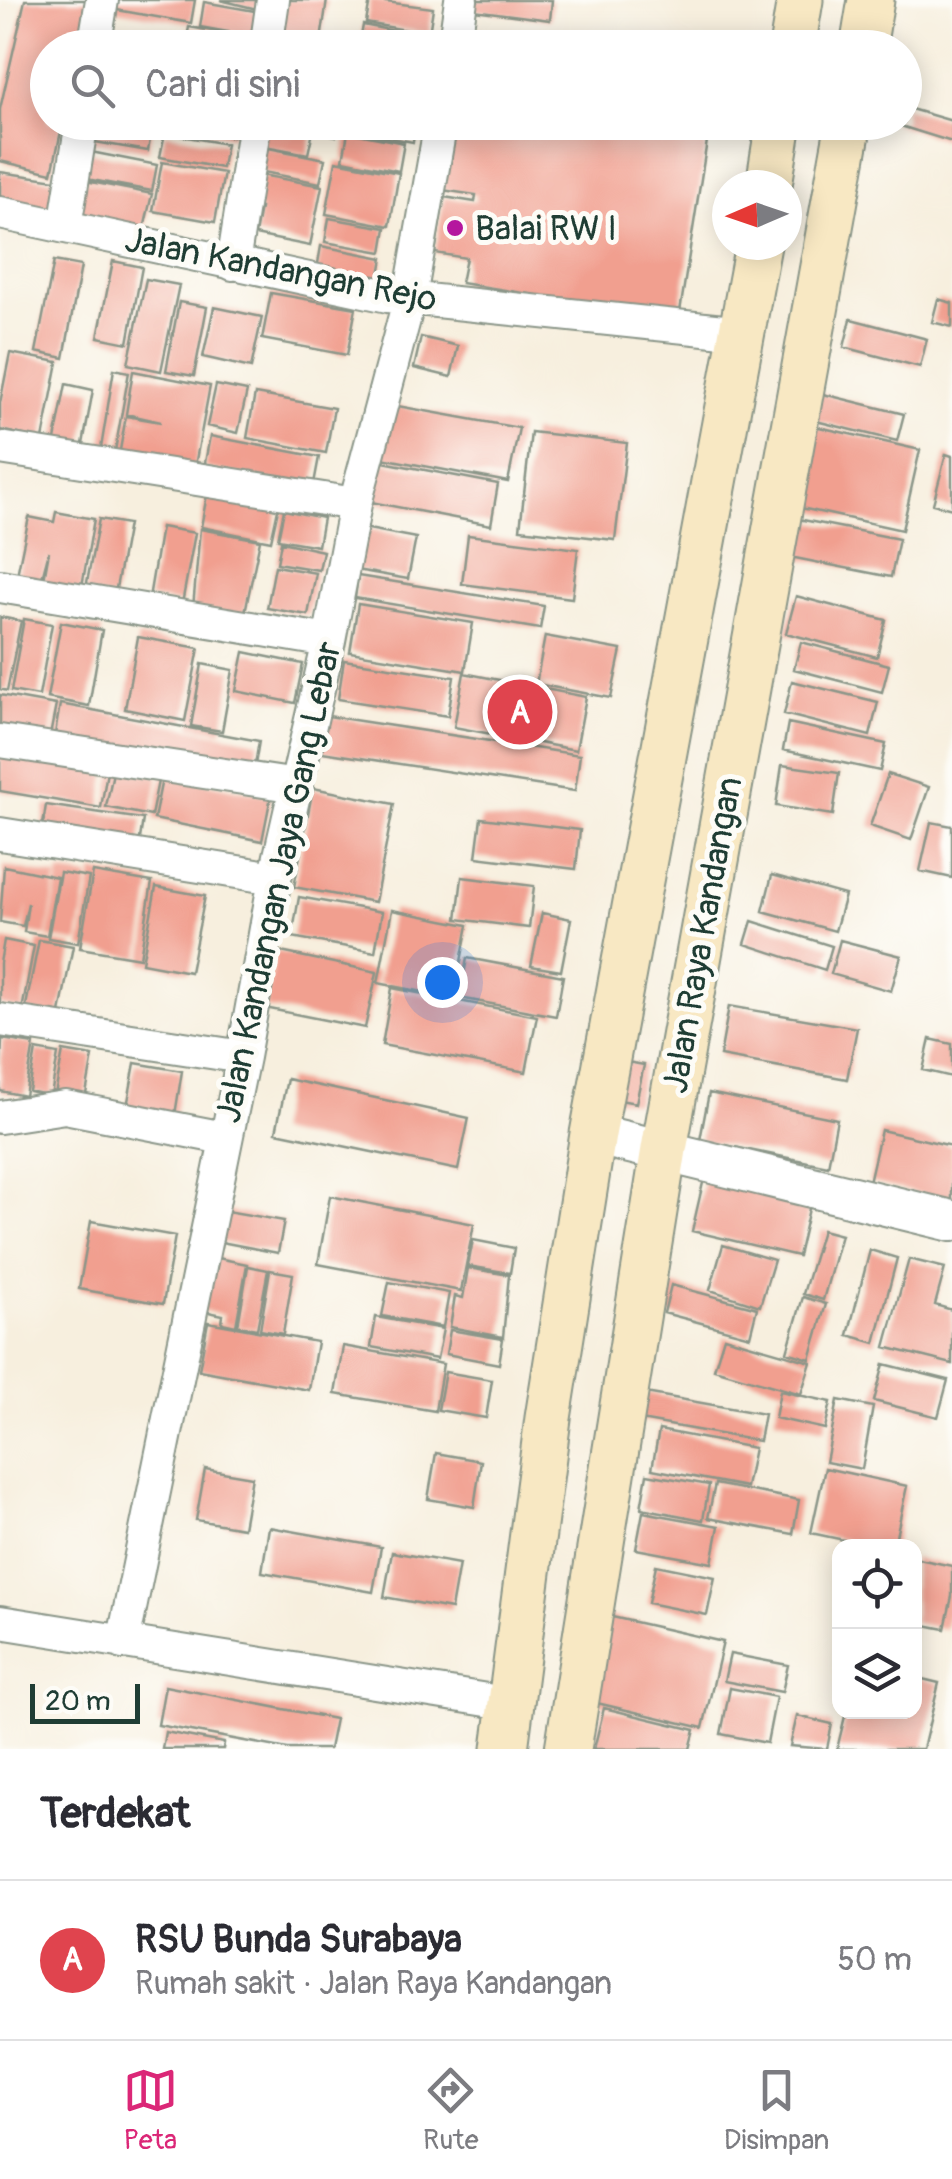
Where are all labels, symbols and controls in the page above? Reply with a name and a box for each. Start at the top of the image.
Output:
search box [30,30,922,140]
icon: search [65,58,120,113]
text: Cari di sini [145,61,300,109]
north arrow [712,170,802,260]
place label: Balai RW I [475,207,617,251]
marker: Balai RW I [444,217,466,239]
street label: Jalan Kandangan Rejo [121,218,441,322]
street label: Jalan Kandangan Jaya Gang Lebar [206,637,352,1127]
pin: A [488,674,552,750]
street label: Jalan Raya Kandangan [654,774,752,1097]
your location [417,957,468,1008]
map controls [832,1539,922,1719]
button: locate [832,1539,922,1629]
button: layers [832,1629,922,1719]
scale bar [30,1679,140,1724]
text: 20 m [45,1684,111,1719]
text: Terdekat [40,1788,190,1840]
text: RSU Bunda Surabaya [135,1916,462,1964]
text: A [62,1940,83,1980]
text: 50 m [837,1940,912,1980]
text: Rumah sakit · Jalan Raya Kandangan [135,1964,612,2004]
tab: Peta [123,2063,178,2158]
tab: Rute [423,2063,478,2158]
tab: Disimpan [724,2063,829,2158]

